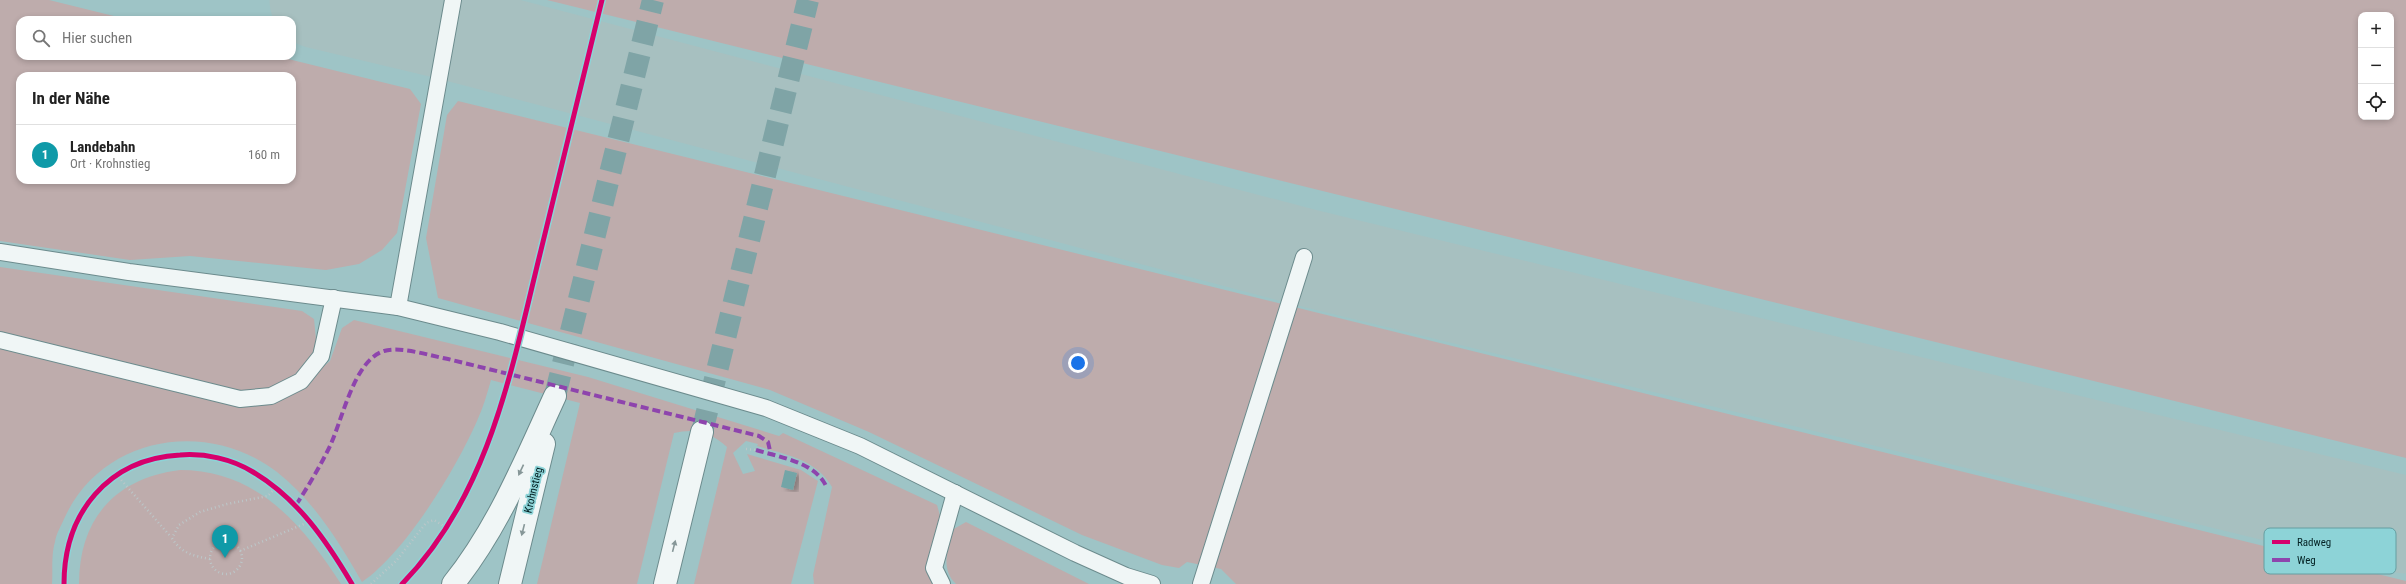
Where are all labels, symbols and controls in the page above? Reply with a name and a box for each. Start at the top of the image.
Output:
map controls [2358,12,2394,120]
button: + [2358,12,2394,48]
search box [16,16,296,60]
icon: search [30,27,52,49]
text: Hier suchen [62,29,132,47]
button: − [2358,48,2394,84]
button: locate [2358,84,2394,120]
text: In der Nähe [32,88,110,108]
text: Landebahn [70,138,136,156]
text: 1 [42,147,48,162]
text: 160 m [248,147,280,162]
text: Ort · Krohnstieg [70,156,150,171]
your location [1068,353,1088,373]
one-way arrow [518,464,524,476]
street label: Krohnstieg [522,466,545,514]
one-way arrow [520,524,526,536]
pin: 1 [212,525,238,558]
legend [2264,528,2396,574]
text: Radweg [2297,536,2331,549]
one-way arrow [672,540,678,552]
text: Weg [2297,554,2316,567]

